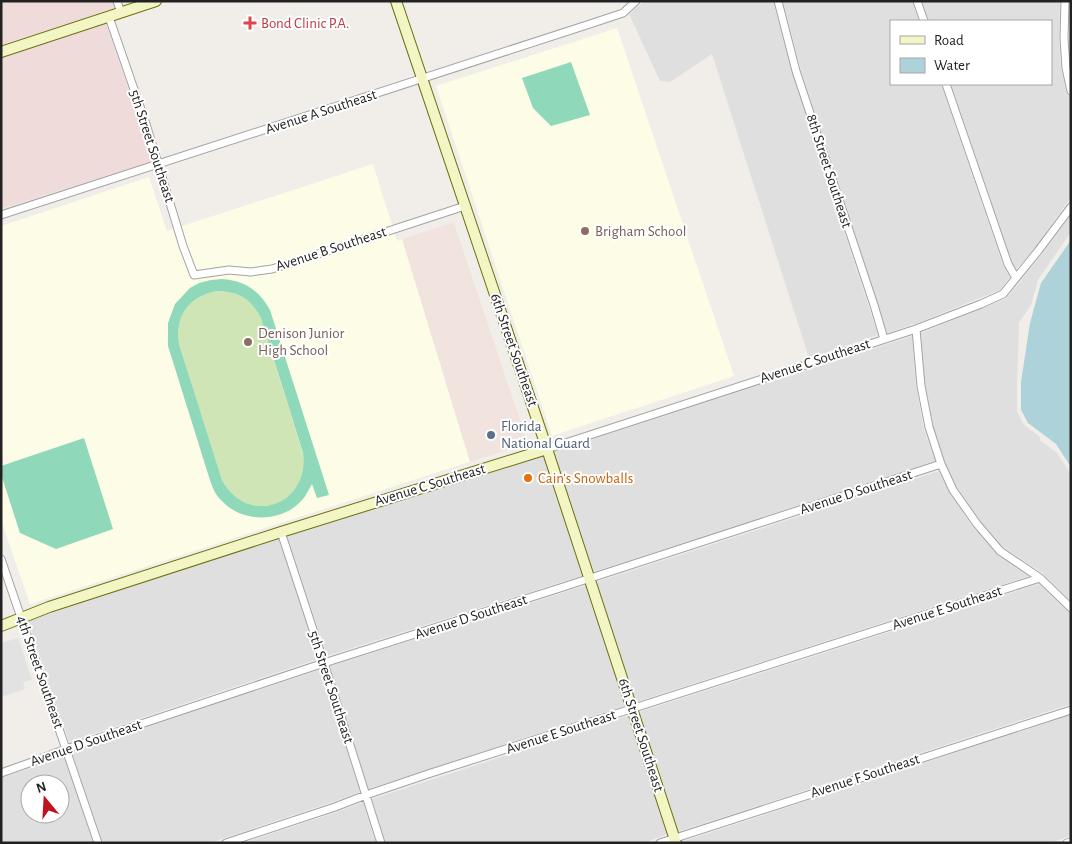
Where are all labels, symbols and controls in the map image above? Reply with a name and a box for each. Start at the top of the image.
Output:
marker: Bond Clinic P.A. [243,16,257,30]
place label: Bond Clinic P.A. [261,16,349,31]
legend [890,20,1052,85]
text: Road [934,33,964,48]
text: Water [934,58,970,73]
street label: Avenue A Southeast [264,87,379,137]
street label: 5th Street Southeast [127,88,177,204]
street label: 8th Street Southeast [804,112,855,230]
street label: Avenue B Southeast [274,224,388,274]
place label: Brigham School [595,224,687,239]
marker: Brigham School [579,225,591,237]
street label: 6th Street Southeast [488,292,540,409]
place label: Denison Junior High School [258,326,345,358]
marker: Denison Junior High School [242,336,254,348]
street label: Avenue C Southeast [758,336,872,386]
place label: Florida National Guard [501,419,590,451]
marker: Florida National Guard [485,429,497,441]
street label: Avenue C Southeast [373,461,487,509]
street label: Avenue D Southeast [798,467,914,517]
place label: Cain's Snowballs [538,471,633,486]
marker: Cain's Snowballs [522,472,534,484]
street label: Avenue E Southeast [890,583,1004,633]
street label: Avenue D Southeast [413,592,529,642]
street label: 4th Street Southeast [14,613,66,731]
street label: 5th Street Southeast [306,629,356,745]
street label: 6th Street Southeast [616,676,666,794]
street label: Avenue E Southeast [504,707,618,757]
street label: Avenue D Southeast [28,717,144,769]
street label: Avenue F Southeast [809,751,922,801]
north arrow [20,774,70,824]
text: N [34,779,48,796]

